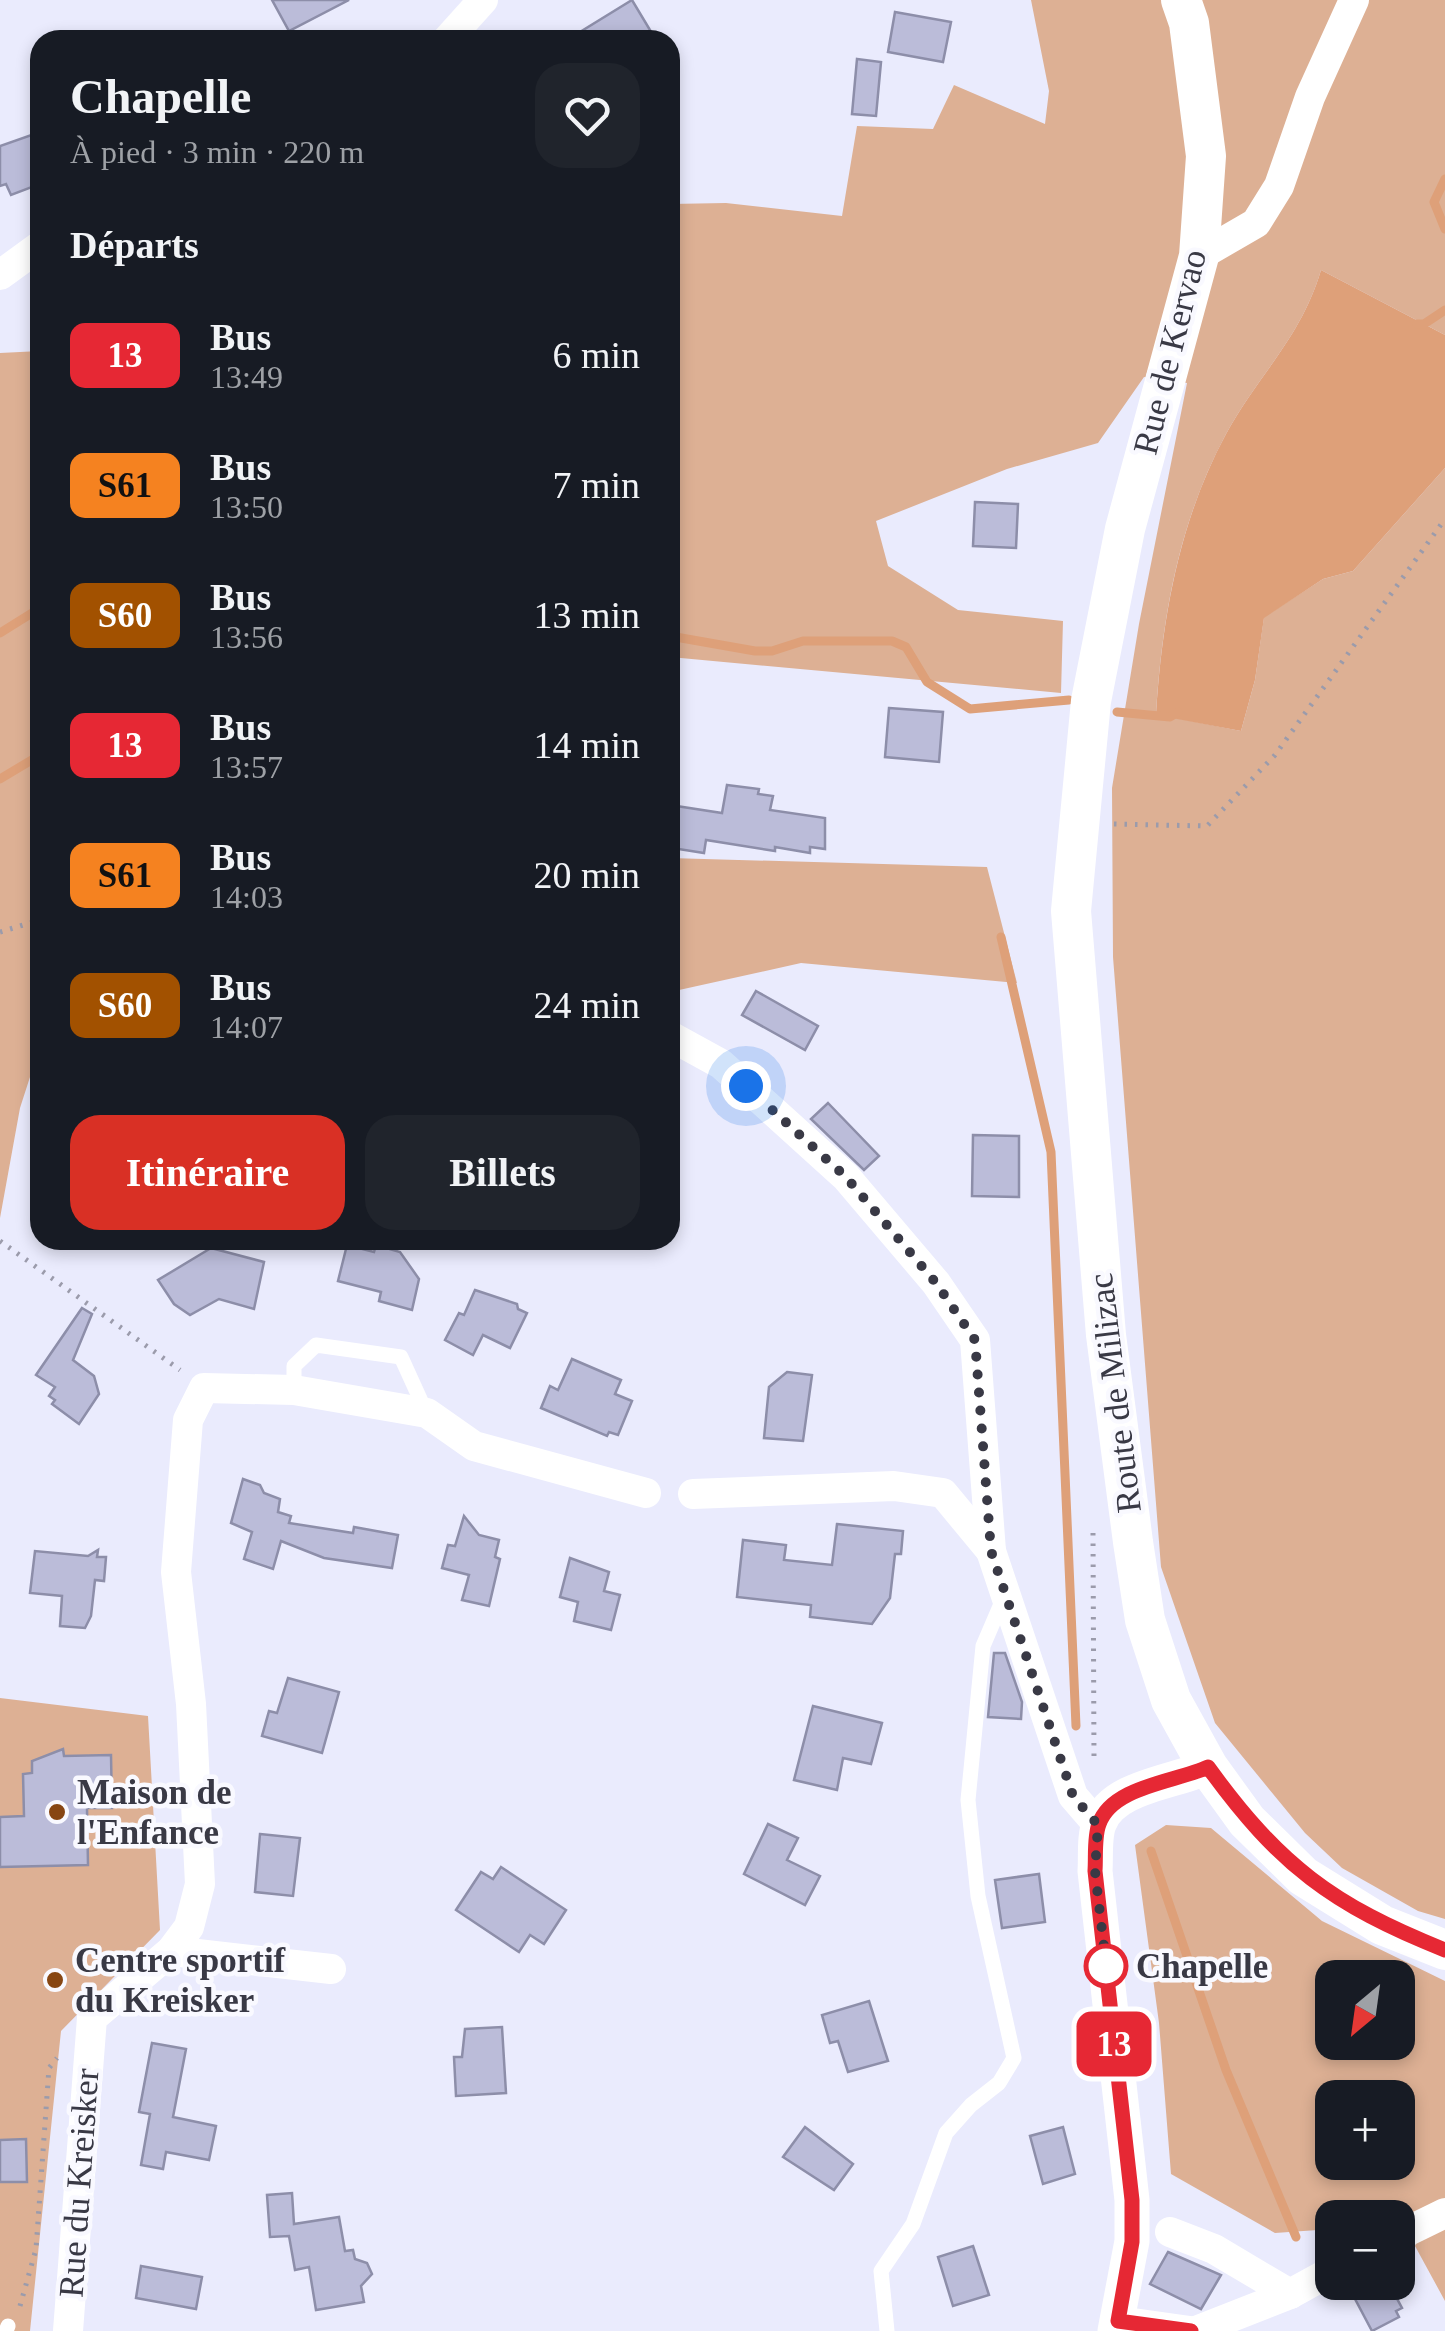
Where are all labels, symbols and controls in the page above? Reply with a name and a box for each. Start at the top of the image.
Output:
button: heart [535,63,640,168]
text: Chapelle [70,70,251,123]
text: À pied · 3 min · 220 m [70,134,364,170]
text: Départs [70,224,199,266]
street label: Rue de Kervao [1126,245,1214,459]
text: Bus [210,316,271,358]
text: 6 min [552,334,640,376]
text: 13 [108,336,143,375]
text: 13:49 [210,359,283,395]
text: Bus [210,446,271,488]
text: 7 min [552,464,640,506]
text: S61 [98,466,152,505]
text: 13:50 [210,489,283,525]
text: Bus [210,576,271,618]
text: 13 min [533,594,640,636]
text: S60 [98,596,152,635]
text: 13:56 [210,619,283,655]
text: Bus [210,706,271,748]
text: 14 min [533,724,640,766]
text: 13 [108,726,143,765]
text: 13:57 [210,749,283,785]
text: Bus [210,836,271,878]
text: 20 min [533,854,640,896]
text: S61 [98,856,152,895]
text: 14:03 [210,879,283,915]
text: Bus [210,966,271,1008]
text: 24 min [533,984,640,1026]
text: S60 [98,986,152,1025]
text: 14:07 [210,1009,283,1045]
your location [721,1061,771,1111]
button: Itinéraire [70,1115,345,1230]
button: Billets [365,1115,640,1230]
street label: Route de Milizac [1081,1271,1149,1515]
place label: Maison de l'Enfance [77,1773,232,1852]
marker: Maison de l'Enfance [46,1801,68,1823]
place label: Centre sportif du Kreisker [75,1941,286,2020]
marker: Chapelle [1085,1945,1127,1987]
place label: Chapelle [1136,1947,1268,1986]
north arrow [1315,1960,1415,2060]
map controls [1315,1960,1415,2300]
marker: Centre sportif du Kreisker [44,1969,66,1991]
line badge: 13 [1069,2012,1159,2076]
text: 13 [1097,2025,1132,2064]
street label: Rue du Kreisker [52,2067,106,2299]
button: + [1315,2080,1415,2180]
button: − [1315,2200,1415,2300]

